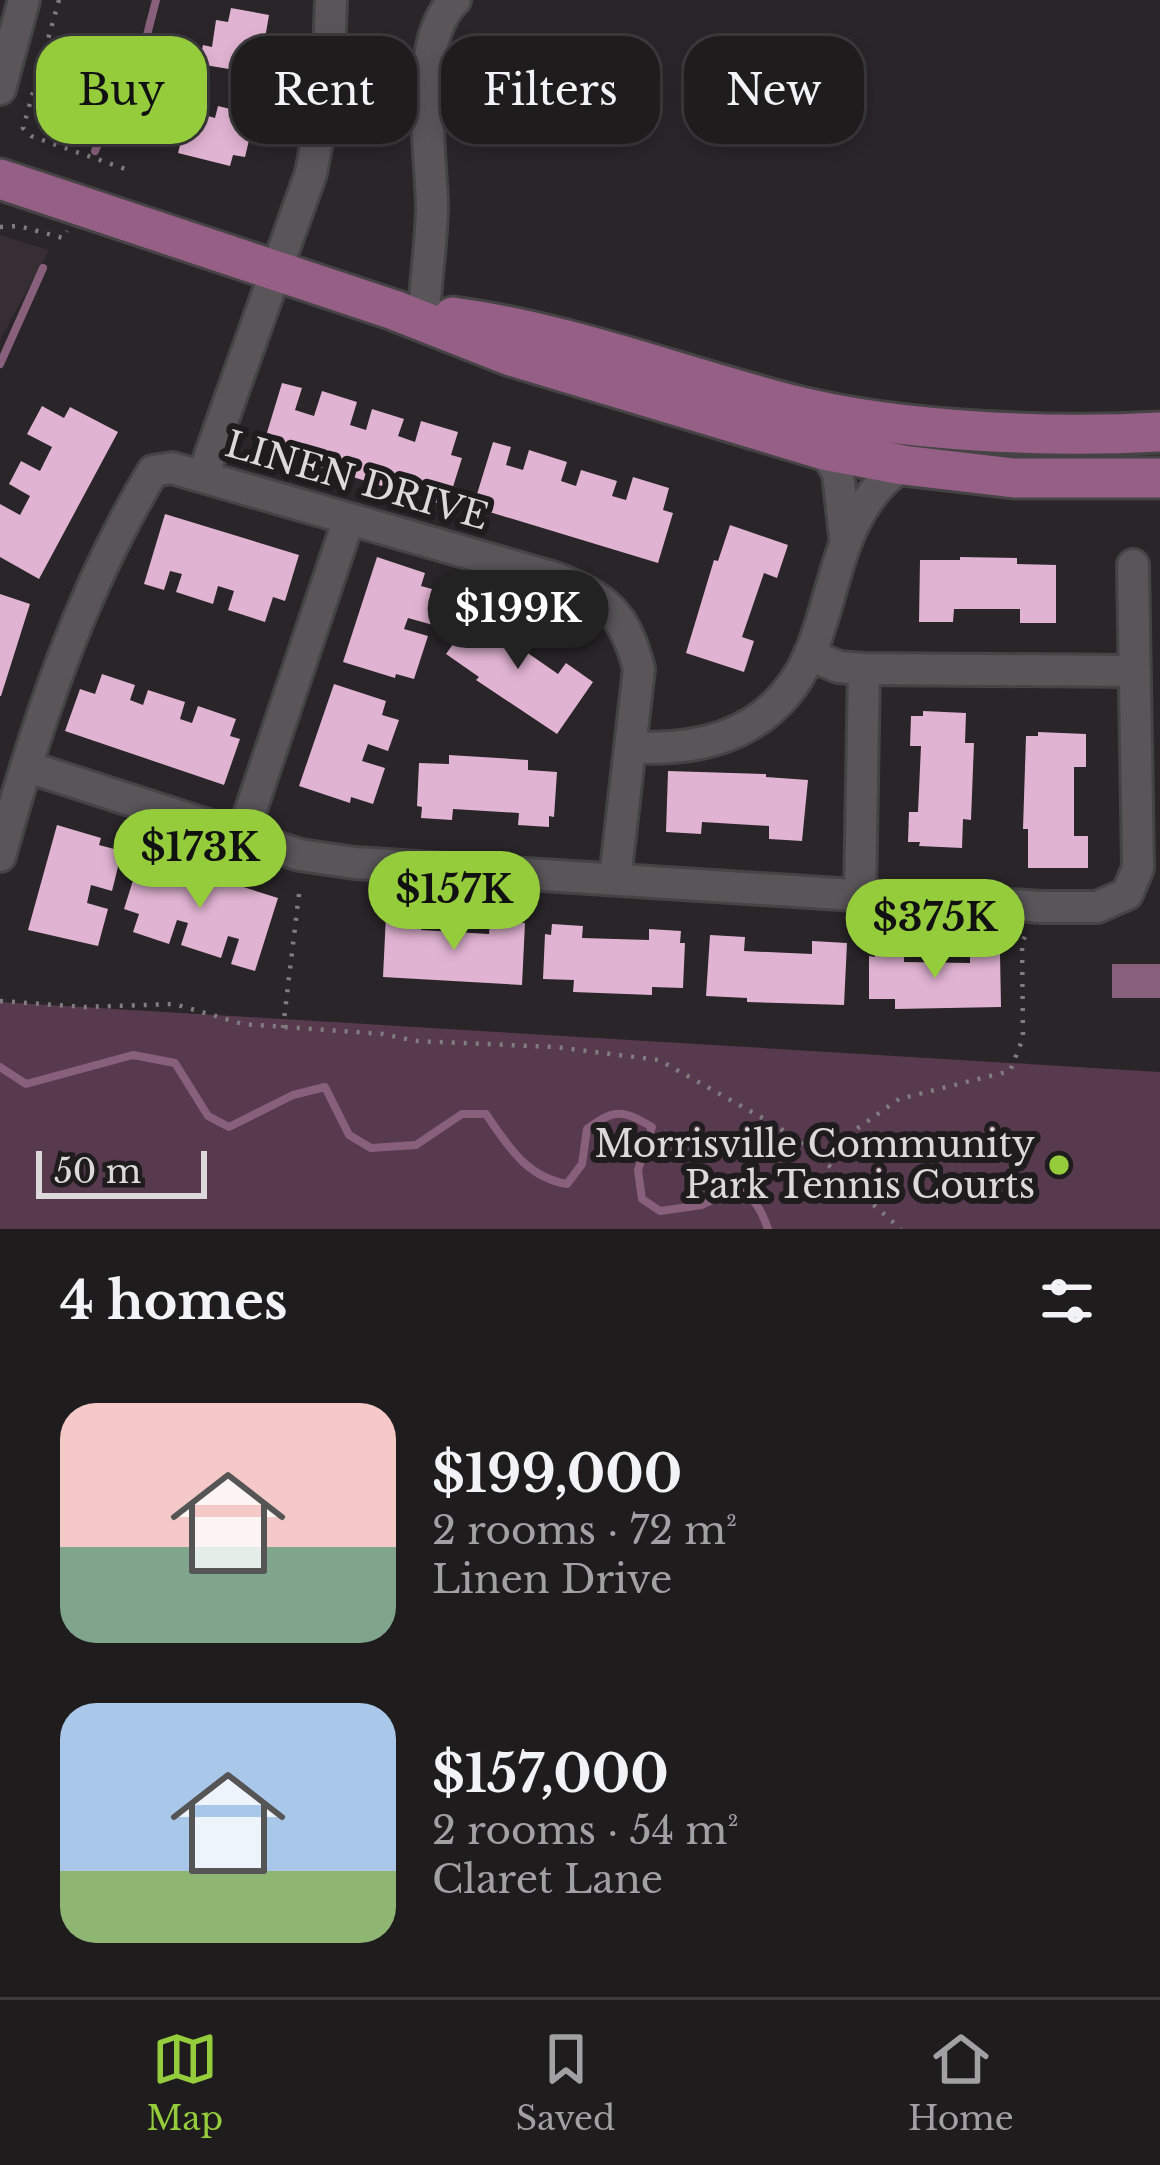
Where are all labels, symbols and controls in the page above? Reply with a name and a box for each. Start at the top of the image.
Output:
chip: Buy [36,36,207,144]
chip: Rent [231,36,417,144]
chip: Filters [441,36,660,144]
chip: New [684,36,864,144]
street label: LINEN DRIVE [220,421,494,540]
pin: $199K [434,570,602,672]
text: $199K [455,584,581,633]
pin: $173K [116,809,284,911]
text: $173K [140,823,260,872]
pin: $157K [370,851,538,953]
text: $157K [395,865,513,914]
pin: $375K [851,879,1019,981]
text: $375K [873,893,997,942]
place label: Morrisville Community Park Tennis Courts [595,1122,1035,1208]
scale bar [36,1145,207,1198]
text: 50 m [54,1151,141,1192]
marker: Morrisville Community Park Tennis Courts [1046,1152,1072,1178]
icon: filters [1034,1268,1100,1334]
text: 4 homes [60,1270,288,1333]
text: $199,000 [432,1443,682,1506]
icon: home [156,1451,300,1595]
text: 2 rooms · 72 m² [432,1506,737,1555]
text: Linen Drive [432,1555,672,1604]
text: $157,000 [432,1743,669,1806]
icon: home [156,1751,300,1895]
text: 2 rooms · 54 m² [432,1806,739,1855]
text: Claret Lane [432,1855,663,1904]
tab: Map [146,2026,223,2139]
tab: Saved [516,2026,615,2139]
tab: Home [908,2026,1014,2139]

